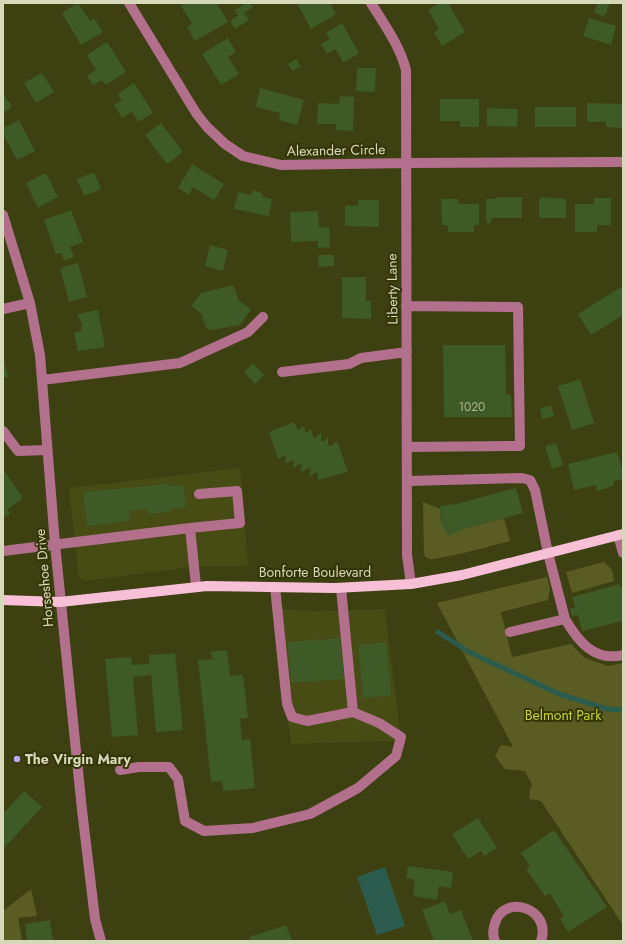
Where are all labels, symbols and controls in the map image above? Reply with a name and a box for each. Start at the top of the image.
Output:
street label: Alexander Circle [287,139,385,161]
street label: Liberty Lane [381,253,403,325]
house number: 1020 [459,398,485,416]
street label: Horseshoe Drive [30,528,58,628]
street label: Bonforte Boulevard [259,562,371,582]
park label: Belmont Park [525,705,602,725]
place label: The Virgin Mary [25,749,132,769]
marker: The Virgin Mary [12,754,22,764]

